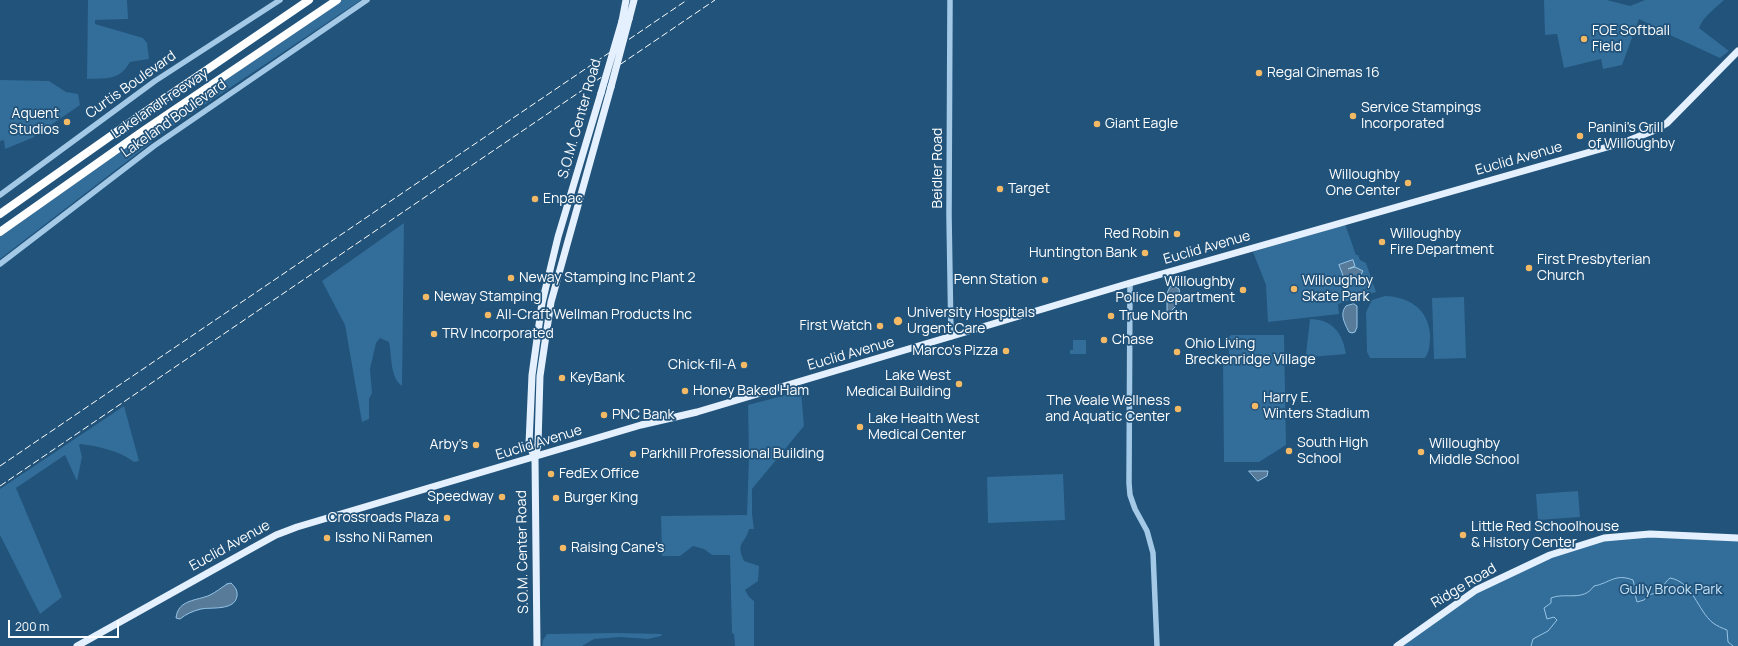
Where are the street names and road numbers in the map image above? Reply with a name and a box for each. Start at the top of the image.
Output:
street label: Curtis Boulevard [83,48,179,122]
street label: S.O.M. Center Road [555,57,605,181]
street label: Lakeland Freeway [108,65,212,143]
street label: Lakeland Boulevard [118,76,230,162]
street label: Beidler Road [930,128,946,208]
street label: Euclid Avenue [1474,139,1564,179]
street label: Euclid Avenue [1162,228,1252,268]
street label: Euclid Avenue [806,334,896,374]
street label: Euclid Avenue [494,422,584,464]
street label: S.O.M. Center Road [514,490,532,614]
street label: Euclid Avenue [187,517,273,575]
street label: Ridge Road [1428,560,1500,612]

